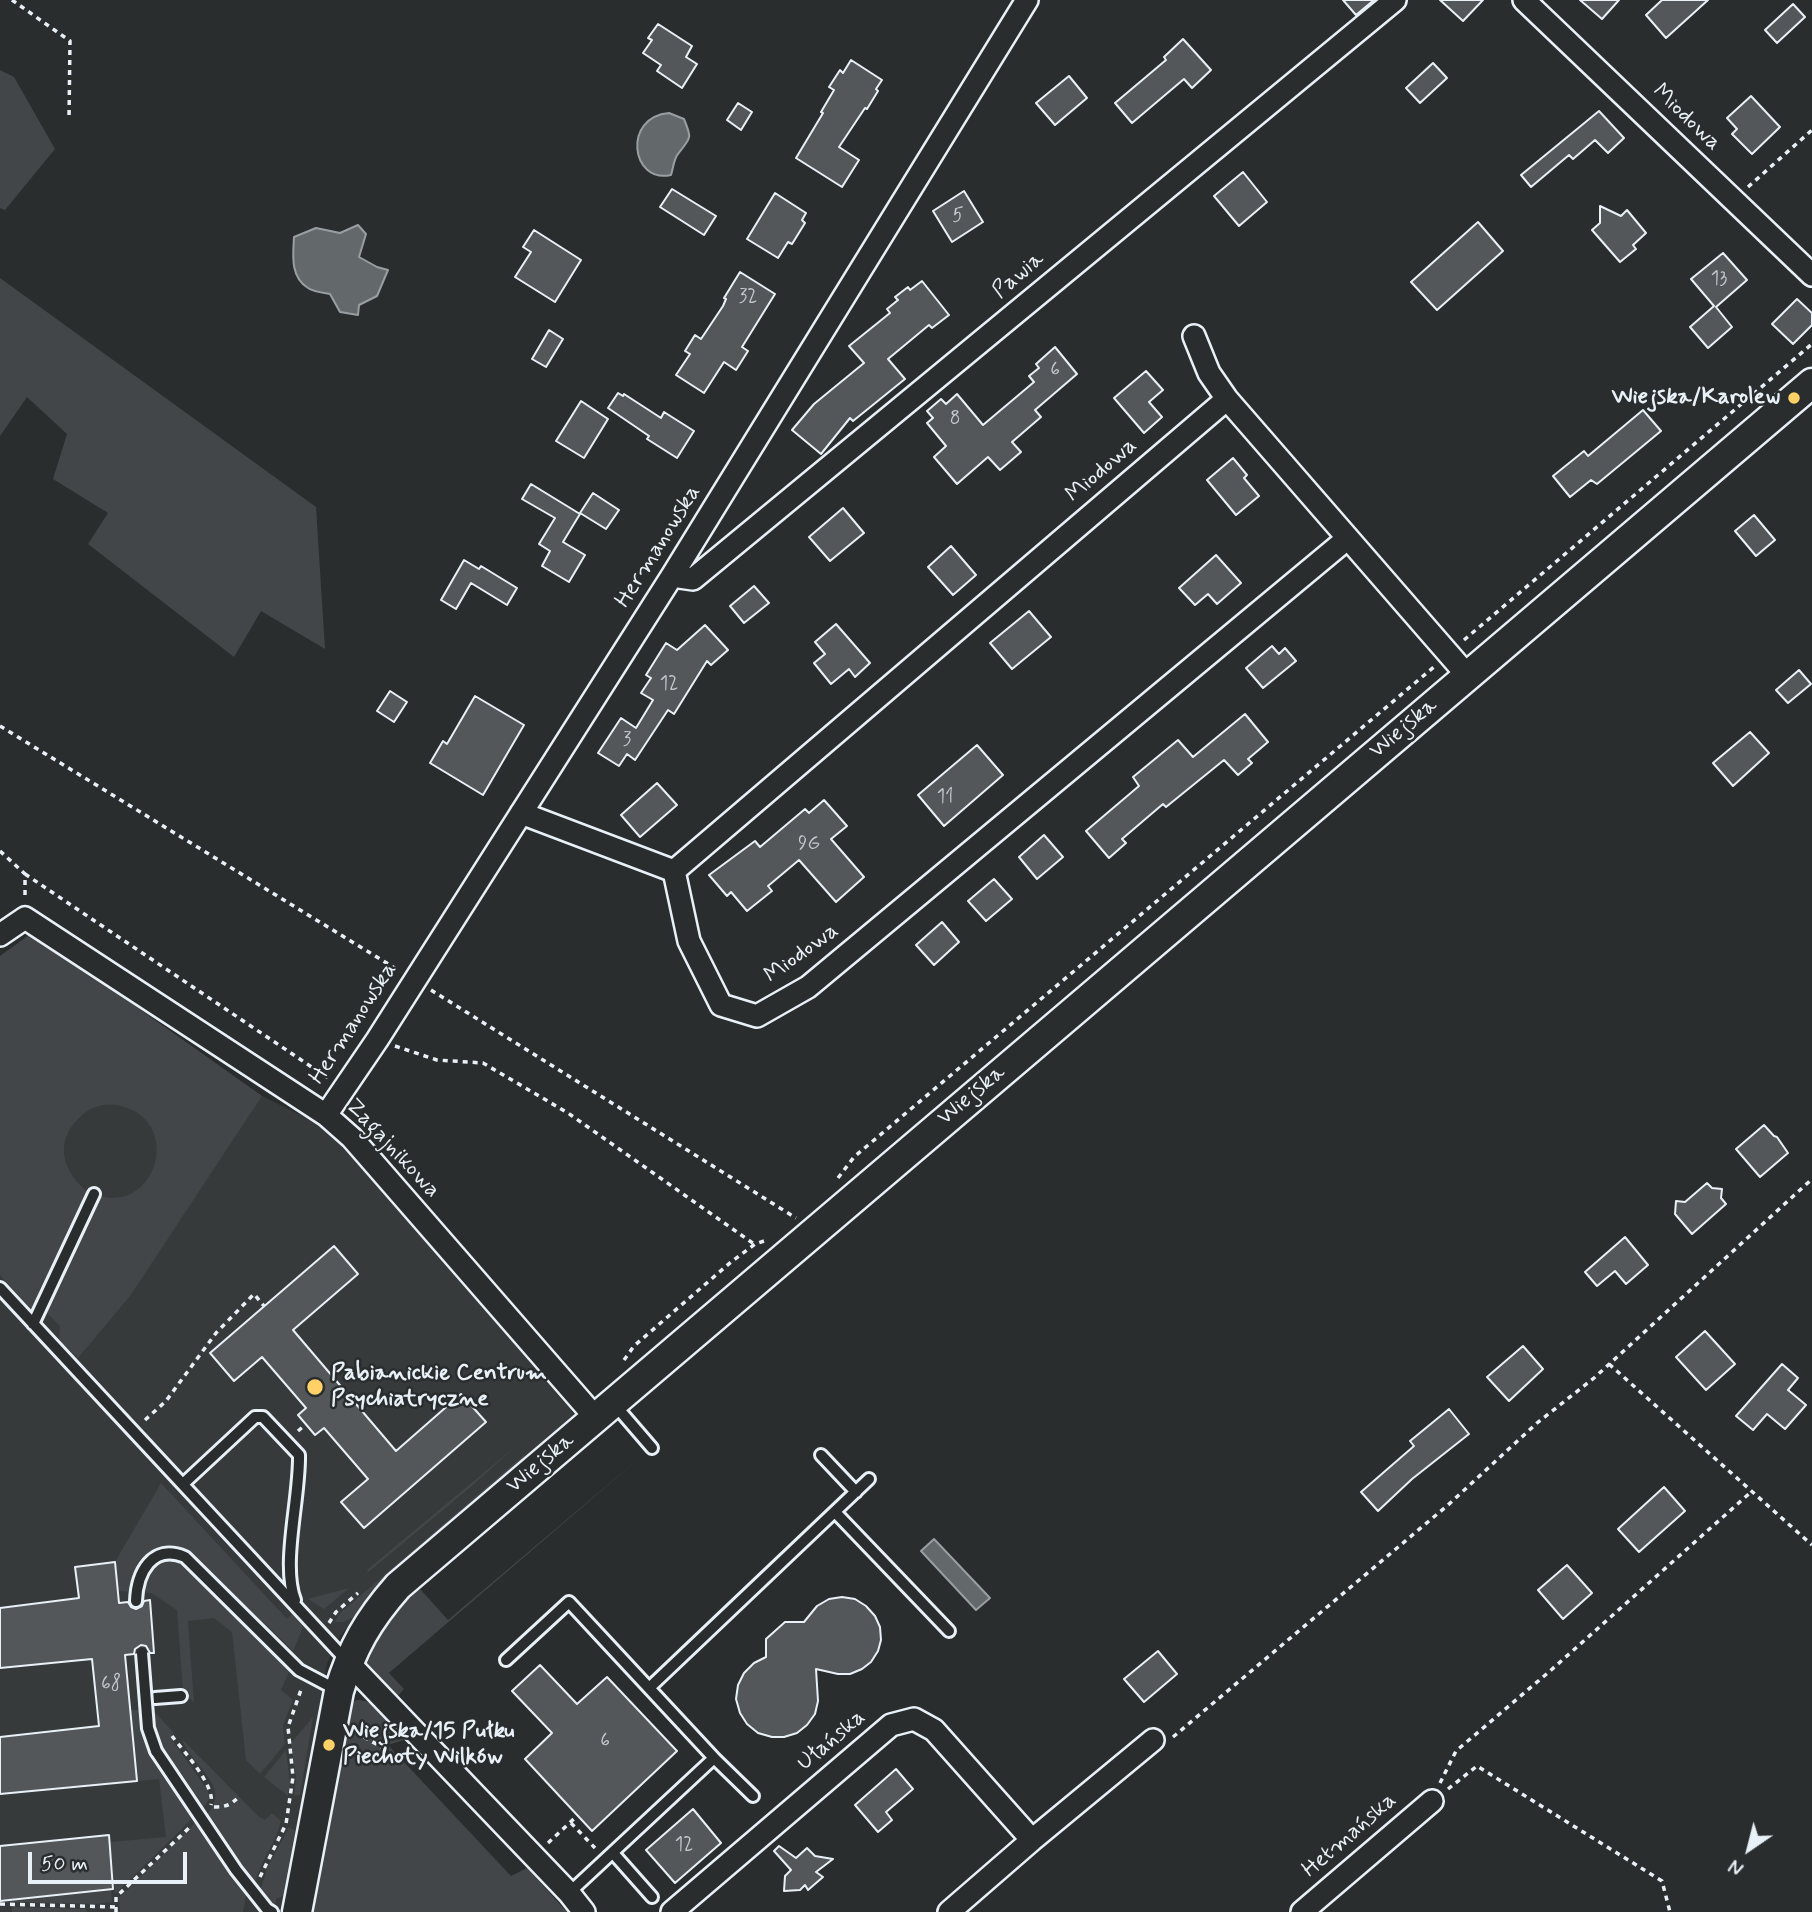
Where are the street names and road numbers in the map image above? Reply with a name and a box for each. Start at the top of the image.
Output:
street label: Miodowa [1646,78,1726,158]
street label: Pawia [988,246,1050,306]
street label: Miodowa [1061,433,1143,509]
street label: Hermanowska [610,480,708,614]
street label: Wiejska [1365,693,1443,765]
street label: Miodowa [759,918,845,990]
street label: Hermanowska [304,958,404,1090]
street label: Wiejska [933,1060,1011,1132]
street label: Zagajnikowa [339,1093,445,1205]
street label: Wiejska [502,1428,580,1500]
street label: Ułańska [792,1704,872,1778]
street label: Hetmańska [1297,1788,1403,1884]

